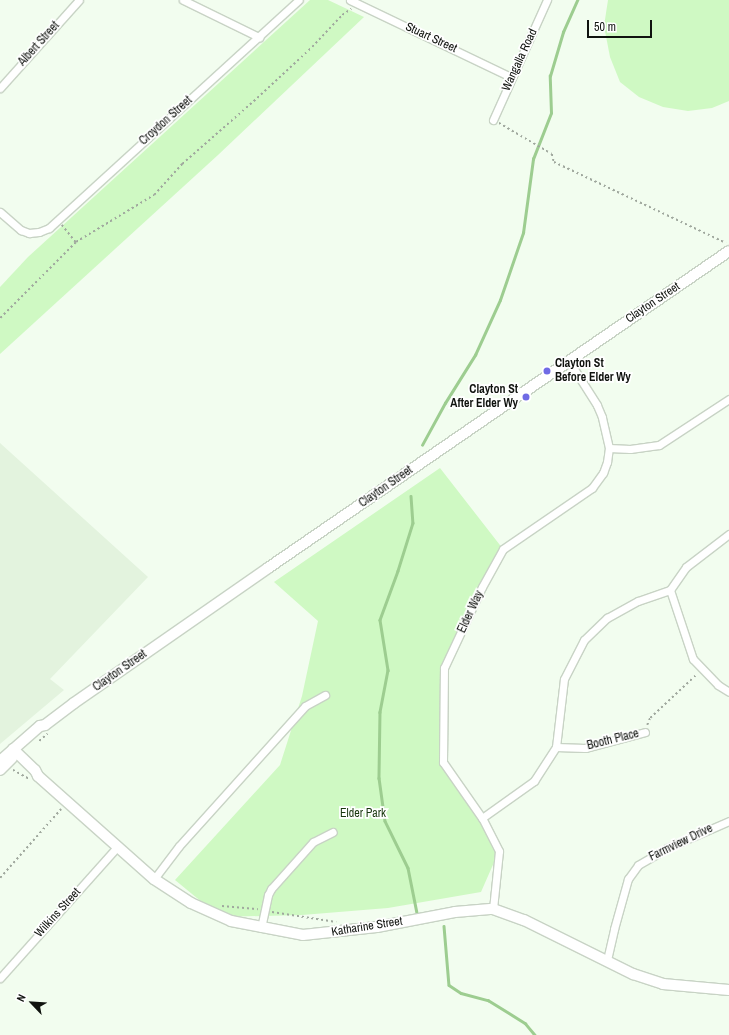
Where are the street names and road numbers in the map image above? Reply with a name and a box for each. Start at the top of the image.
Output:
street label: Albert Street [15,19,63,69]
street label: Stuart Street [403,20,459,56]
street label: Wangalla Road [499,27,541,93]
street label: Croydon Street [137,94,195,148]
street label: Clayton Street [623,280,683,326]
street label: Clayton Street [356,463,416,511]
street label: Elder Way [455,589,487,635]
street label: Clayton Street [90,647,150,695]
street label: Booth Place [586,727,640,753]
street label: Farmview Drive [647,821,715,865]
street label: Wilkins Street [32,885,84,941]
street label: Katharine Street [330,914,404,940]

